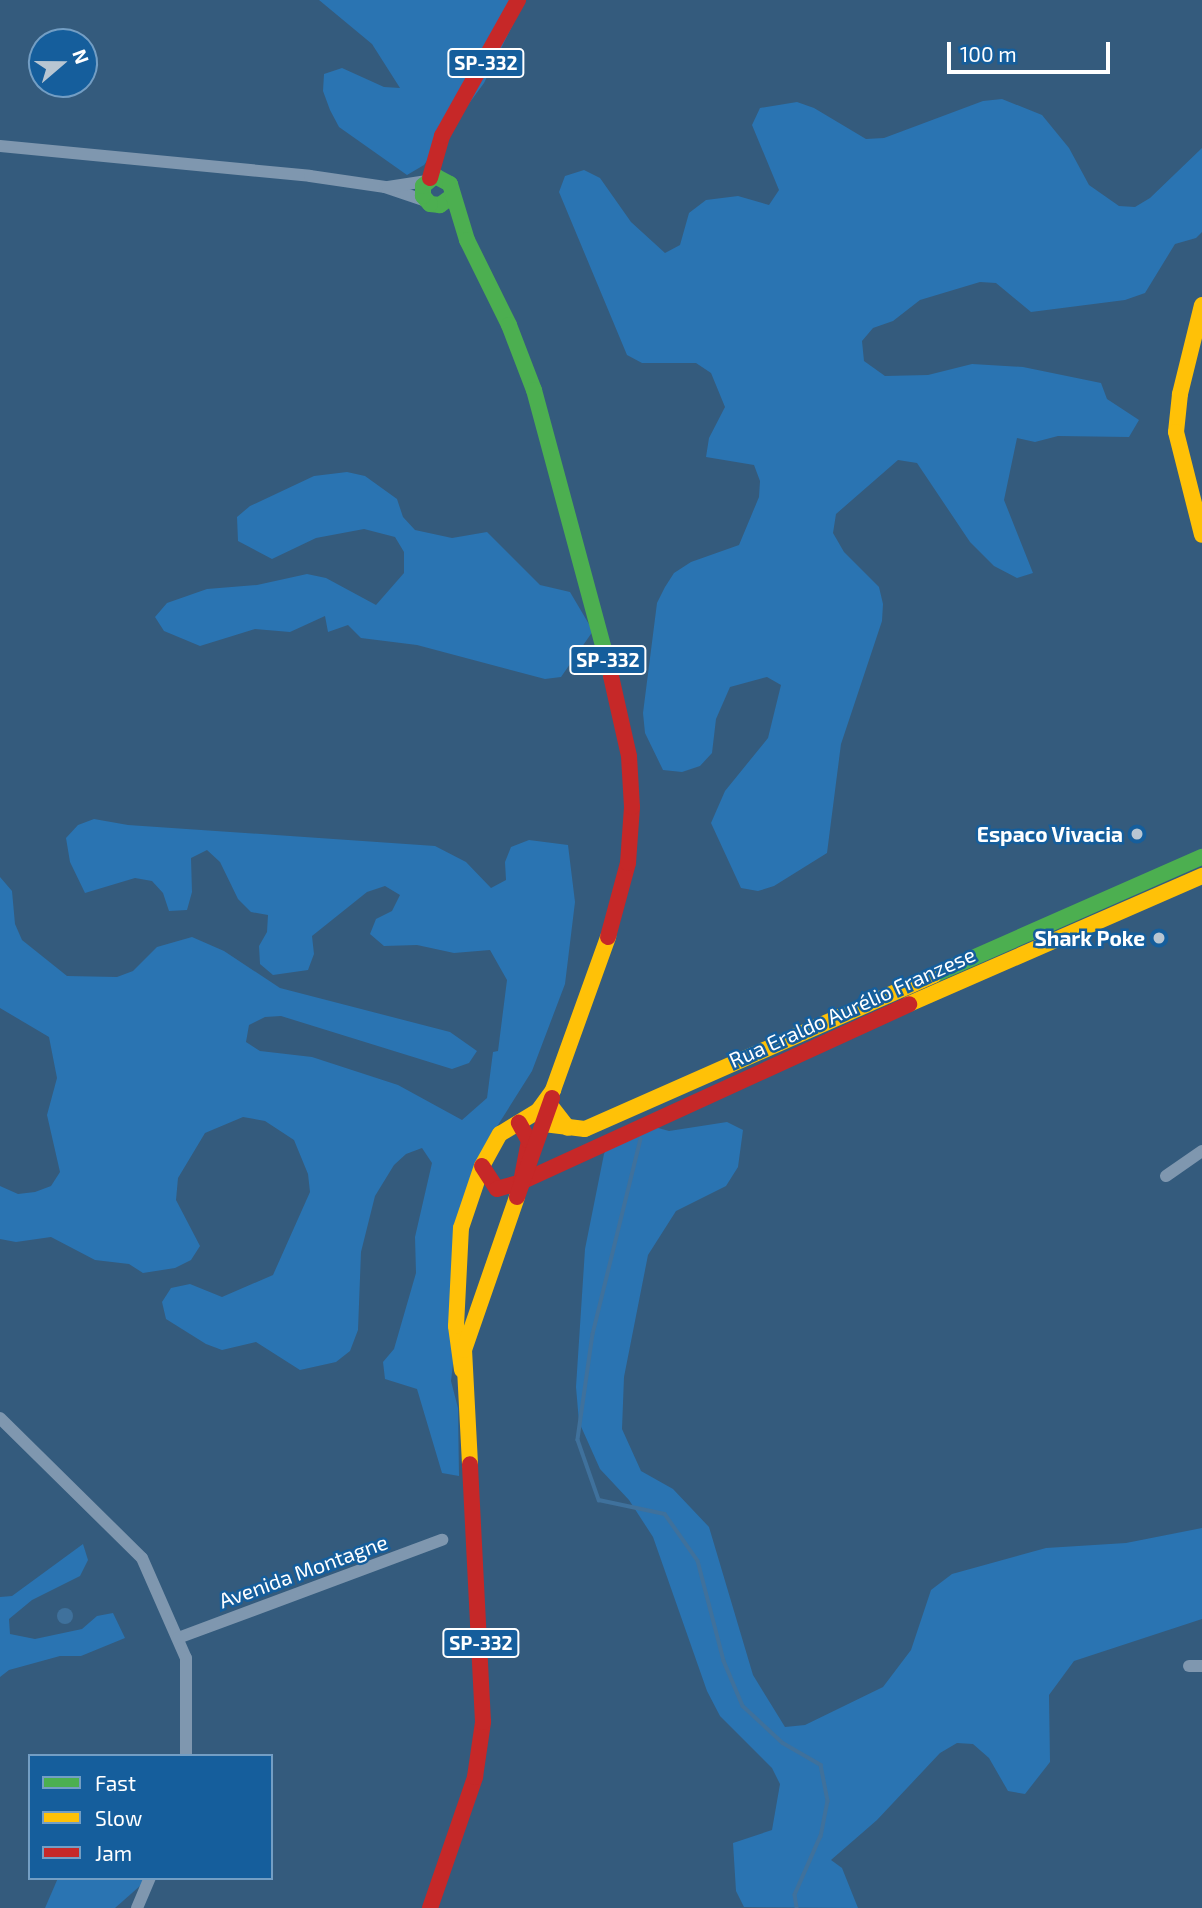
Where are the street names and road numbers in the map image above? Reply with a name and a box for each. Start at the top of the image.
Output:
road number: SP-332 [446,48,526,78]
road number: SP-332 [568,645,648,676]
street label: Rua Eraldo Aurélio Franzese [725,941,979,1073]
street label: Avenida Montagne [215,1529,391,1613]
road number: SP-332 [441,1628,521,1658]

